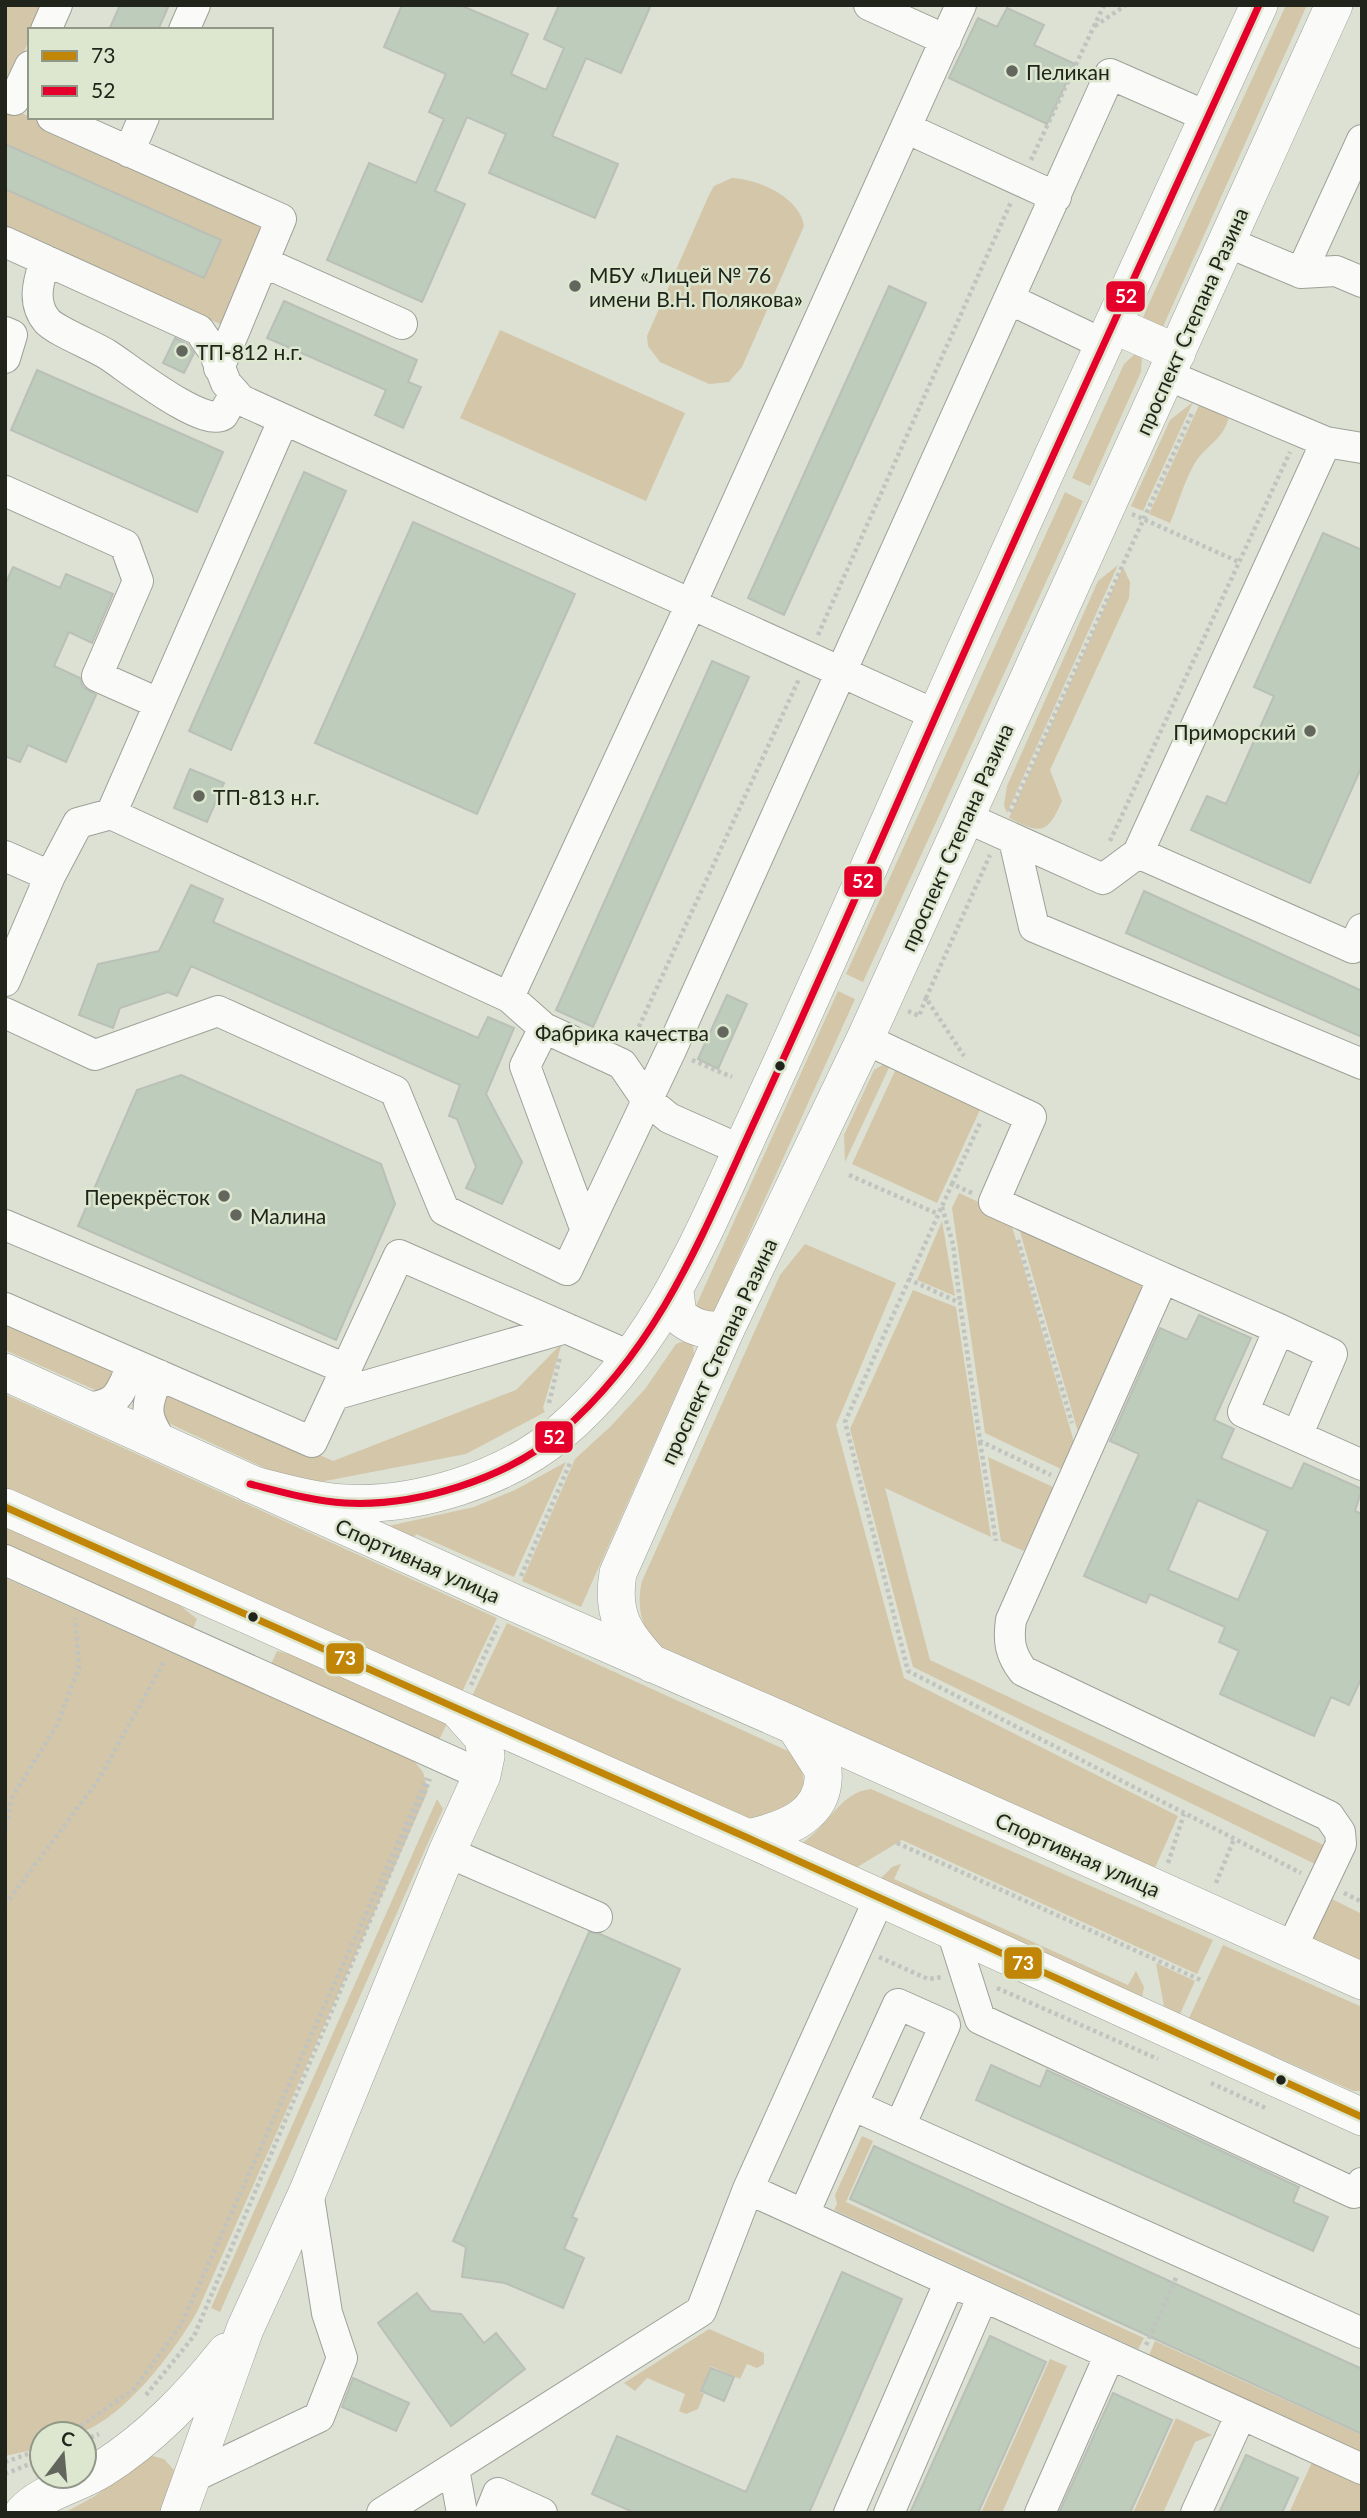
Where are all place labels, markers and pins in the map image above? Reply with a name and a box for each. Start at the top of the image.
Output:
place label: Пеликан [1026,59,1110,84]
marker: Пеликан [1004,63,1020,79]
place label: МБУ «Лицей № 76 имени В.Н. Полякова» [589,262,803,311]
marker: МБУ «Лицей № 76 имени В.Н. Полякова» [567,278,583,294]
place label: ТП-812 н.г. [196,339,303,364]
marker: ТП-812 н.г. [174,343,190,359]
place label: Приморский [1173,719,1296,744]
marker: Приморский [1302,723,1318,739]
place label: ТП-813 н.г. [213,784,320,809]
marker: ТП-813 н.г. [191,788,207,804]
place label: Фабрика качества [535,1020,709,1045]
marker: Фабрика качества [715,1024,731,1040]
unlabelled marker [773,1059,787,1073]
place label: Перекрёсток [84,1184,210,1209]
marker: Перекрёсток [216,1188,232,1204]
place label: Малина [250,1203,326,1228]
marker: Малина [228,1207,244,1223]
unlabelled marker [246,1610,260,1624]
unlabelled marker [1274,2073,1288,2087]

